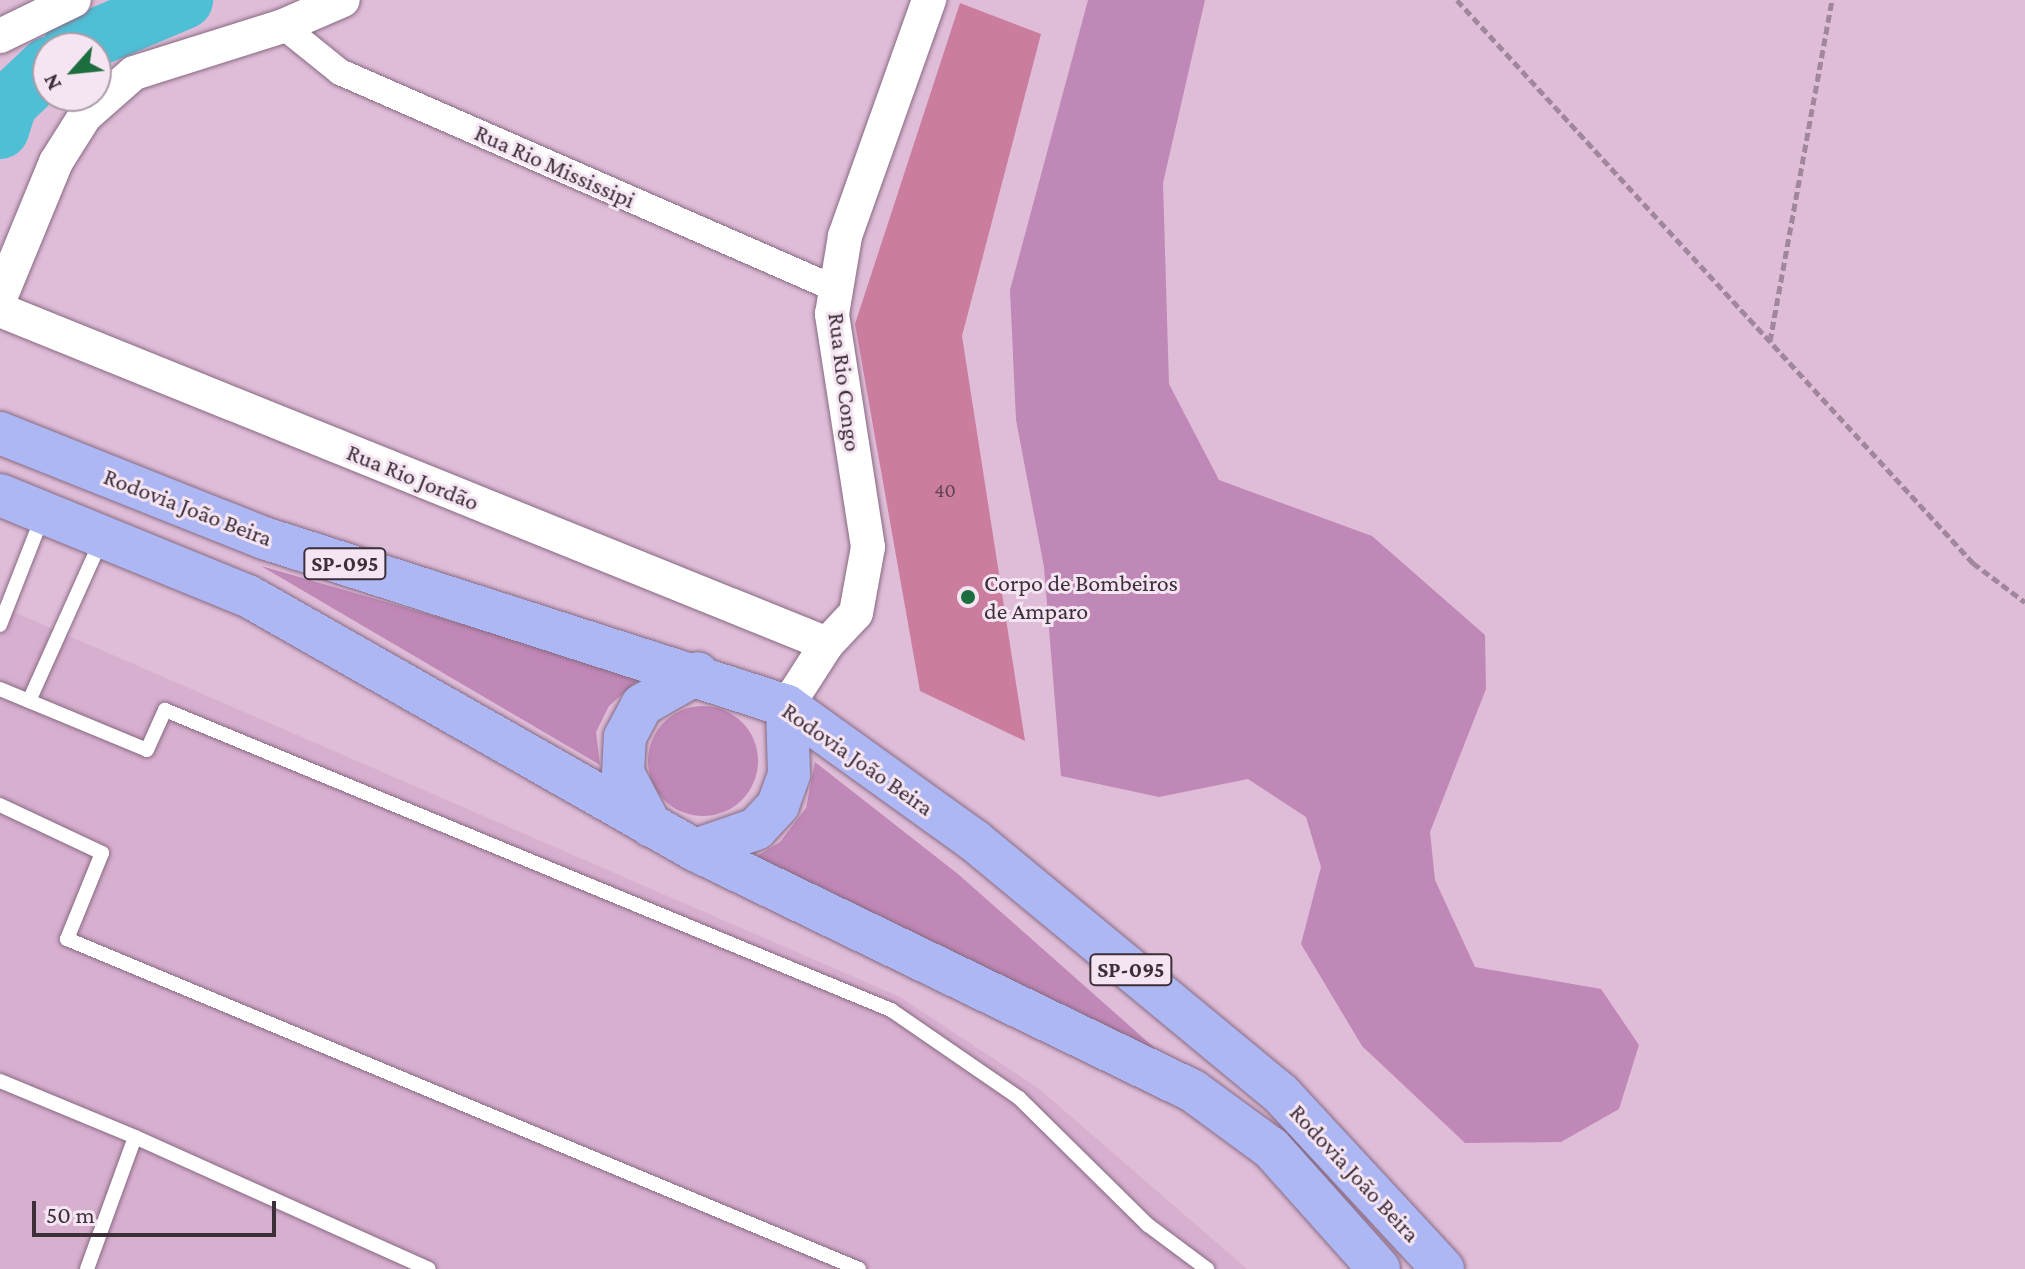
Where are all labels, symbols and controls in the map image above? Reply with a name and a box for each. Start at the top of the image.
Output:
north arrow [32,32,112,112]
text: N [37,70,66,95]
street label: Rua Rio Mississipi [470,118,640,214]
street label: Rua Rio Congo [822,311,868,453]
street label: Rua Rio Jordão [343,437,483,517]
street label: Rodovia João Beira [100,462,276,552]
house number: 40 [934,478,956,502]
road number: SP-095 [303,546,387,582]
place label: Corpo de Bombeiros de Amparo [984,569,1178,625]
marker: Corpo de Bombeiros de Amparo [959,588,977,606]
street label: Rodovia João Beira [777,696,939,822]
road number: SP-095 [1089,952,1173,988]
street label: Rodovia João Beira [1284,1098,1426,1248]
scale bar [36,1185,280,1235]
text: 50 m [46,1201,95,1228]

